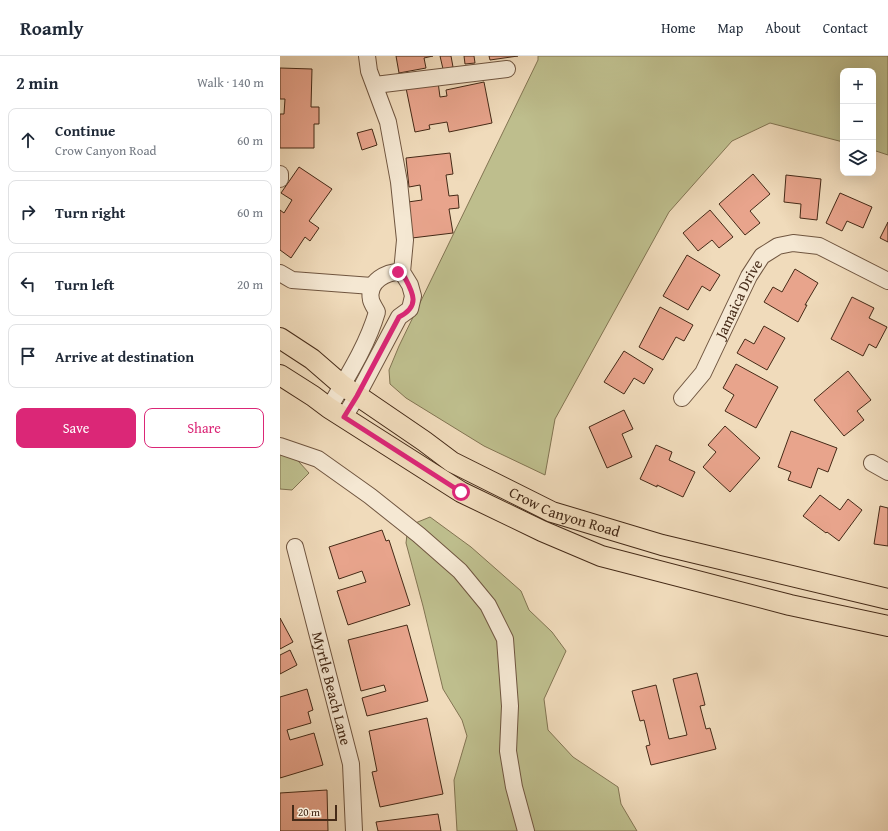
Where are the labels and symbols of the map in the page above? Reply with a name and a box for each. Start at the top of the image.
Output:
street label: Jamaica Drive [709,255,767,344]
route end [389,263,407,281]
street label: Crow Canyon Road [506,481,623,542]
route start [452,483,470,501]
street label: Myrtle Beach Lane [307,629,357,747]
scale bar [292,803,337,822]

